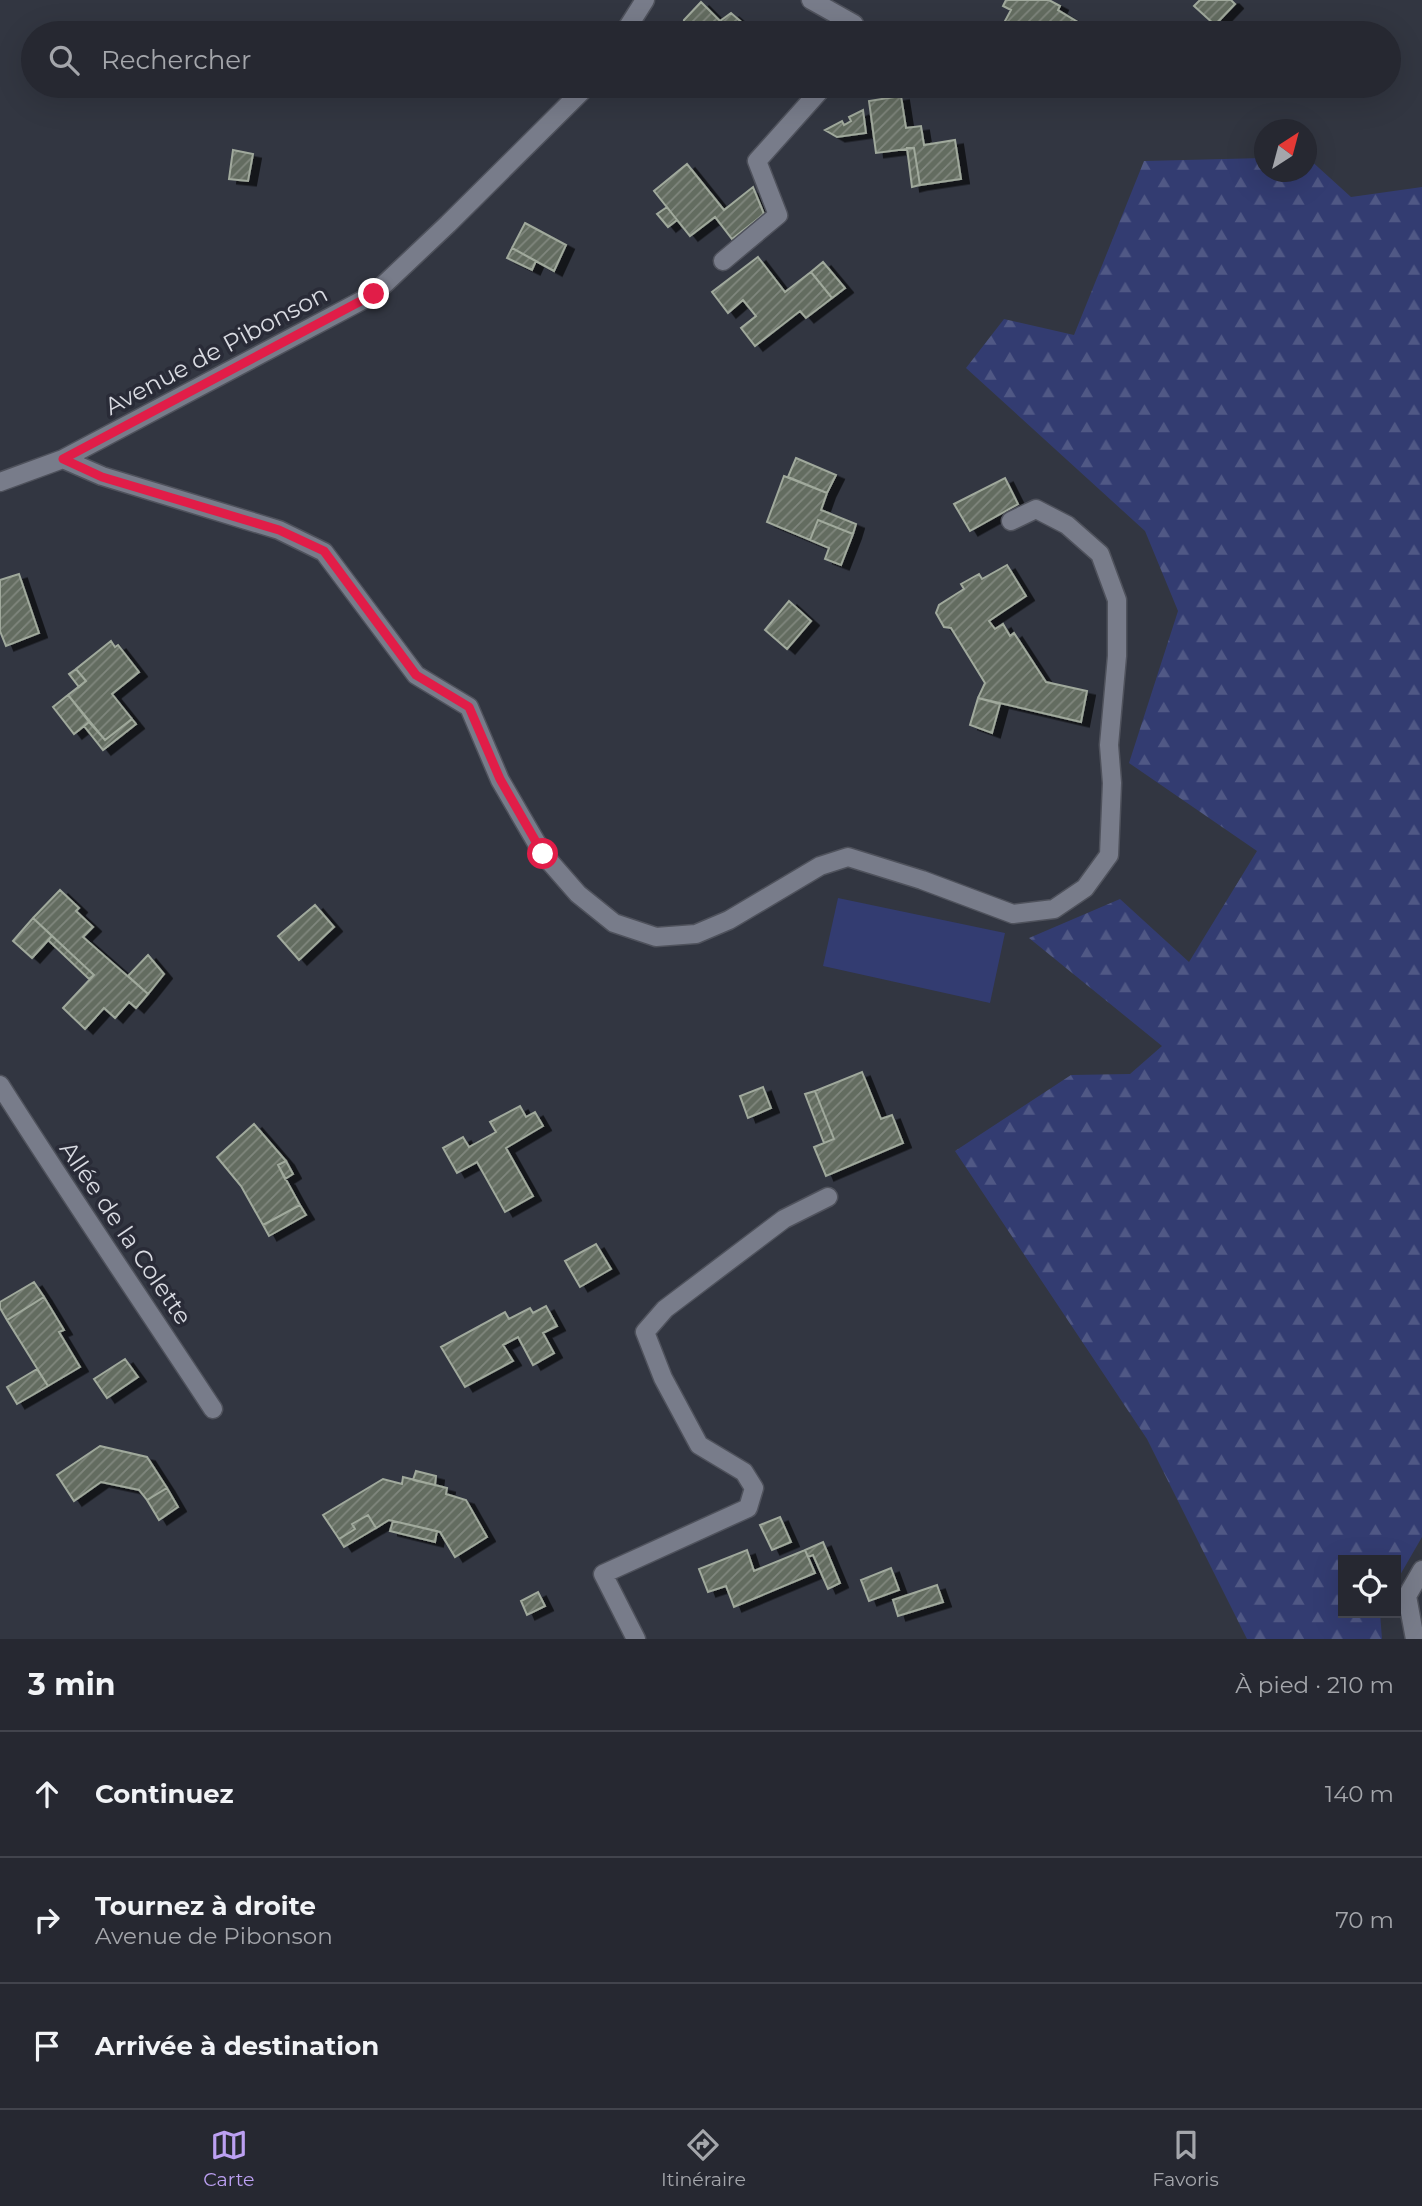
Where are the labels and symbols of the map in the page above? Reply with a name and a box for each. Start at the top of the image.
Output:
north arrow [1254,119,1317,182]
route end [358,278,389,309]
street label: Avenue de Pibonson [100,279,332,421]
route start [527,838,558,869]
street label: Allée de la Colette [54,1136,198,1330]

